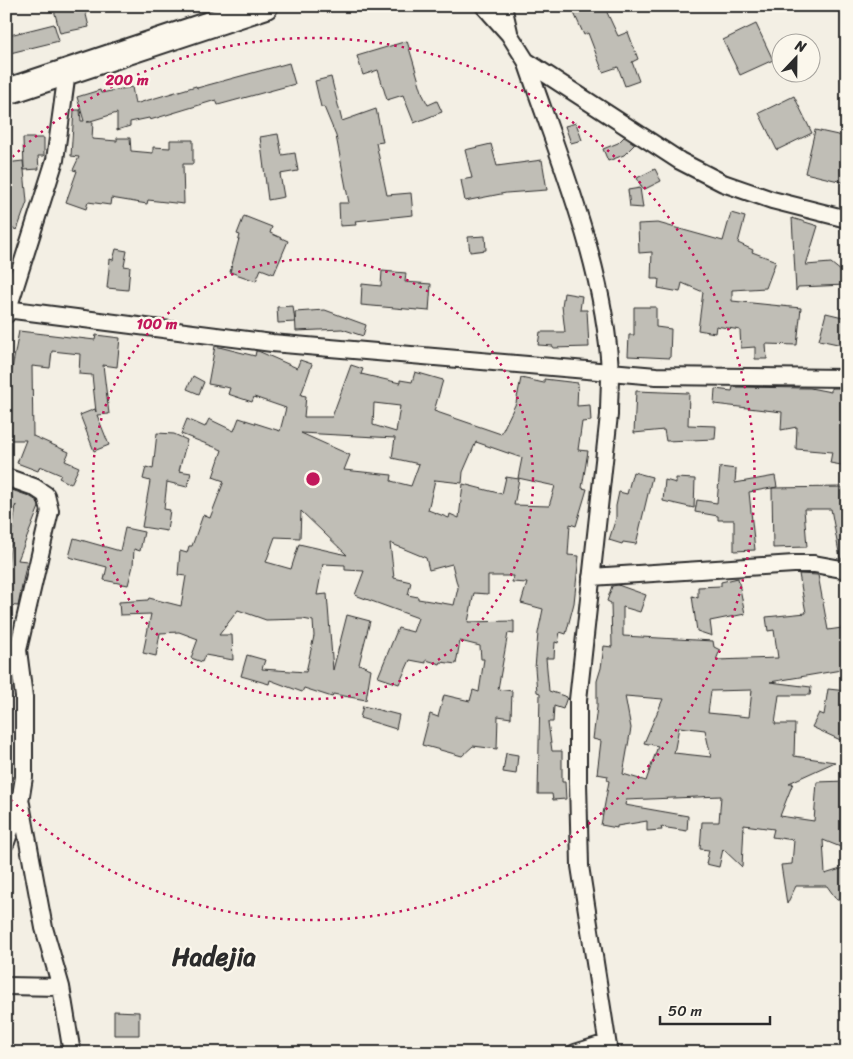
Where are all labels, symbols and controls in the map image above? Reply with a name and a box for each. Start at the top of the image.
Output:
north arrow [770,32,820,82]
text: N [791,33,810,60]
text: 200 m [104,67,149,93]
text: 100 m [137,311,178,337]
centre of rings [304,470,322,488]
district label: Hadejia [172,934,256,979]
scale bar [660,994,770,1026]
text: 50 m [668,998,703,1024]

